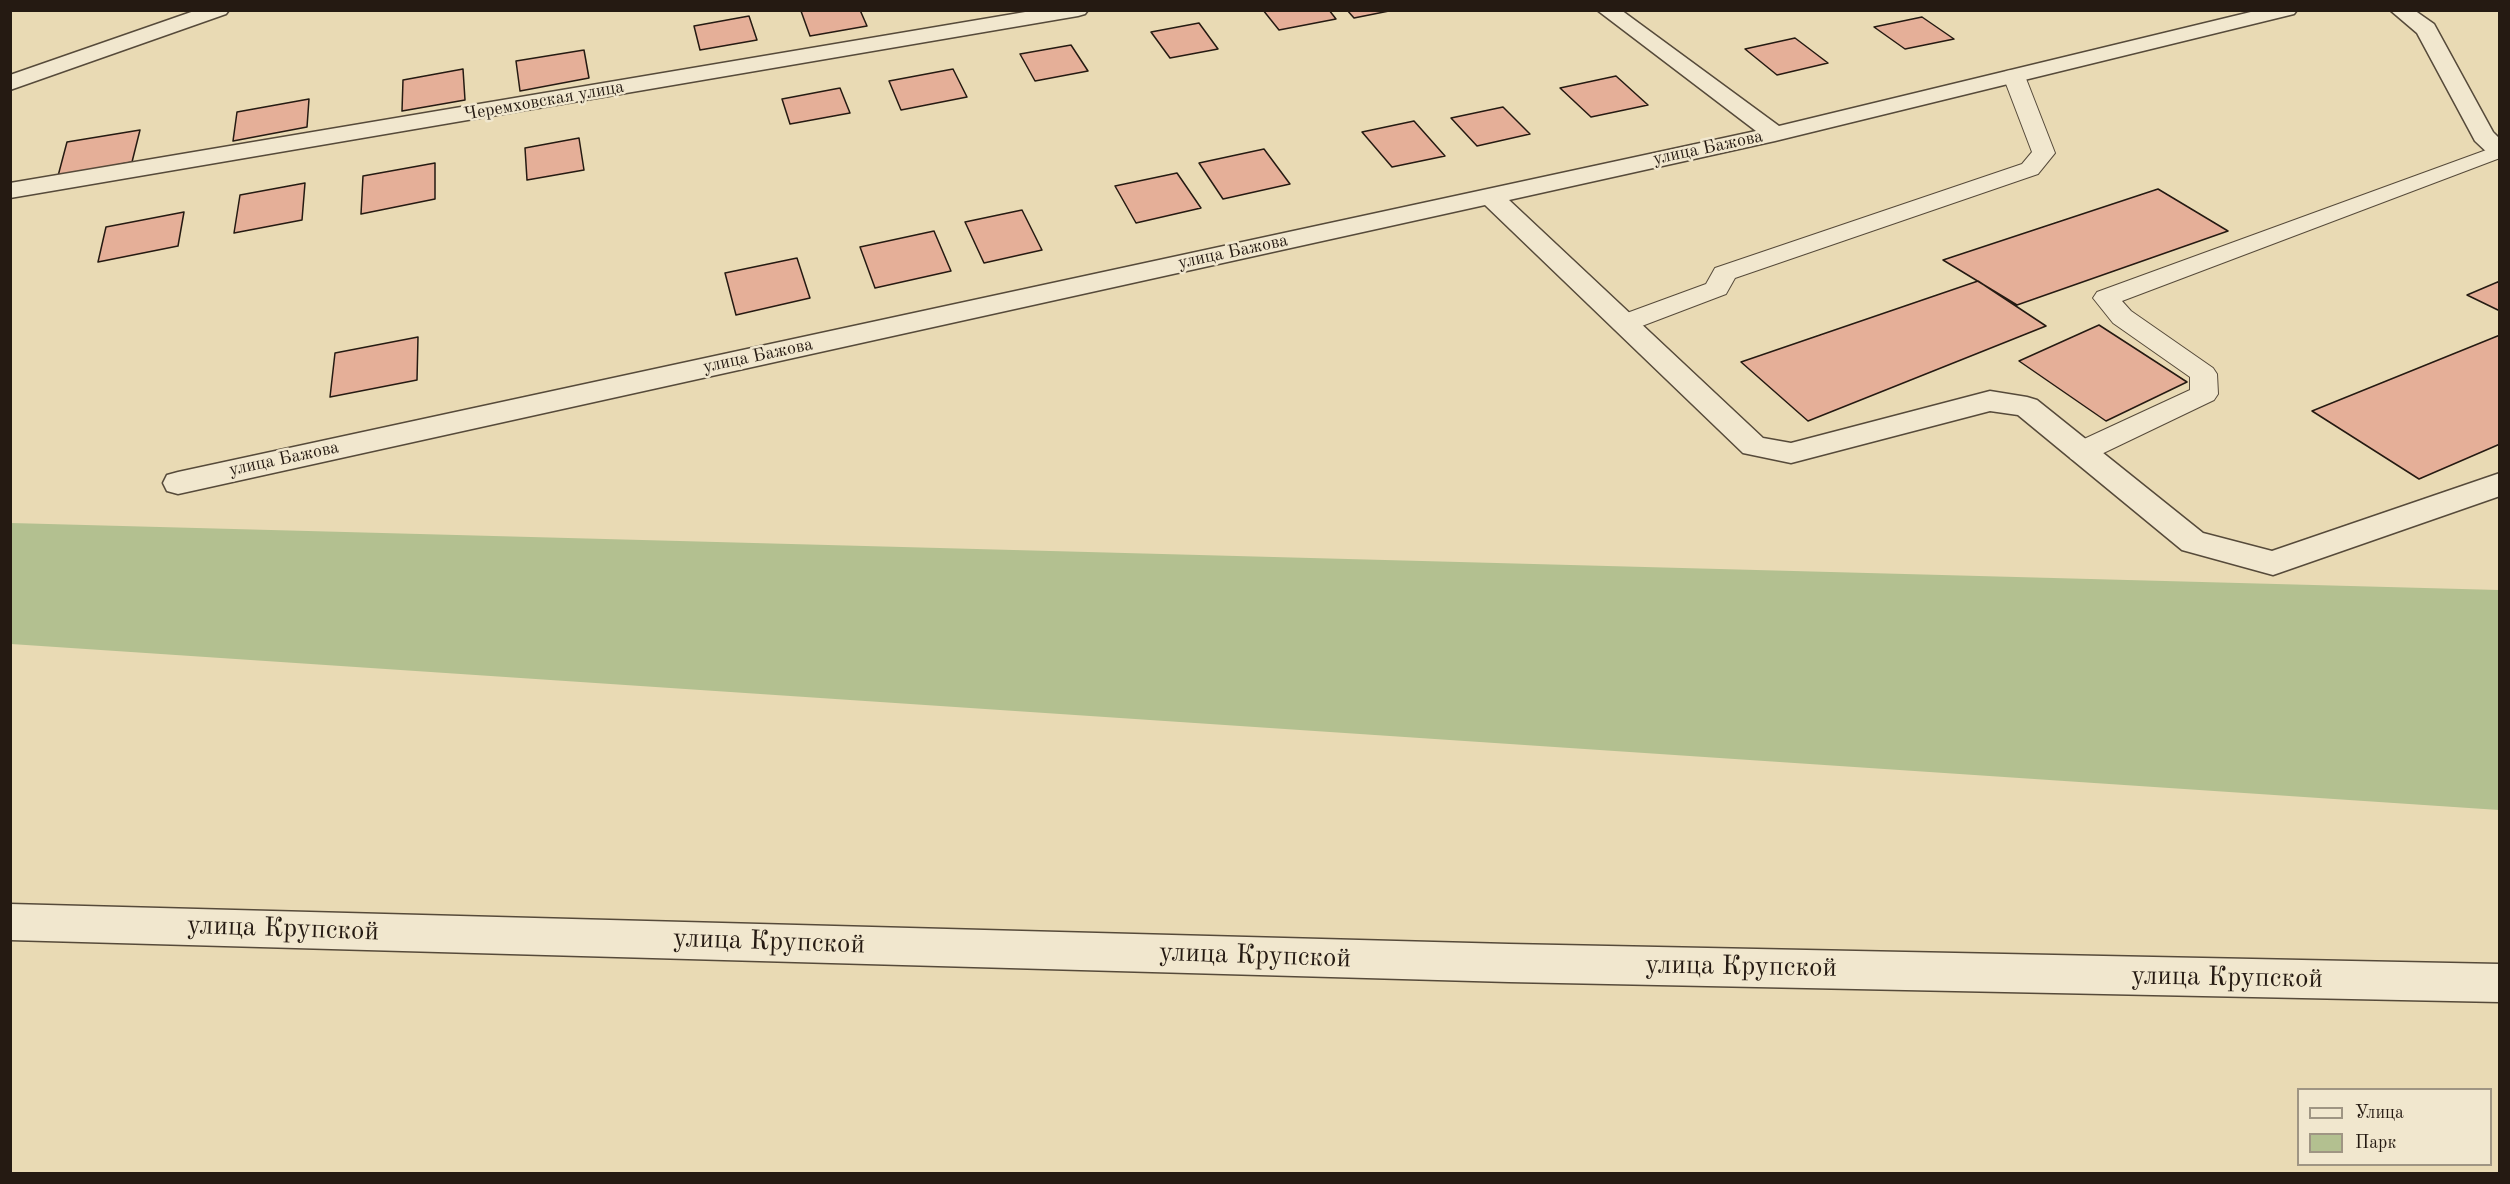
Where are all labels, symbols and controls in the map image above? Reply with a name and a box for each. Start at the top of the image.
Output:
street label: Черемховская улица [462,76,626,126]
street label: улица Бажова [1651,126,1765,170]
street label: улица Бажова [1176,230,1290,274]
street label: улица Бажова [701,334,815,378]
street label: улица Бажова [227,437,341,481]
street label: улица Крупской [187,909,379,949]
street label: улица Крупской [673,922,865,962]
street label: улица Крупской [1159,936,1351,976]
street label: улица Крупской [1645,949,1837,985]
street label: улица Крупской [2131,960,2323,996]
legend [2297,1088,2492,1166]
text: Улица [2355,1104,2404,1122]
text: Парк [2355,1134,2396,1152]

